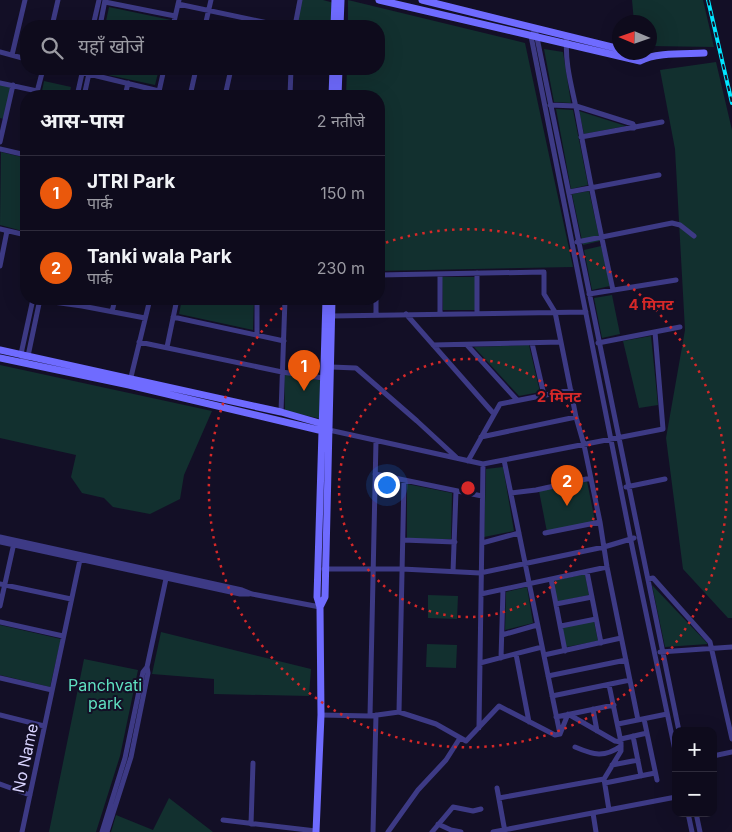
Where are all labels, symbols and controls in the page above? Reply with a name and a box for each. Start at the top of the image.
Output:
north arrow [612,15,657,60]
search box [20,20,385,75]
icon: search [38,34,66,62]
text: यहाँ खोजें [78,35,144,58]
text: आस-पास [40,108,124,133]
text: 2 नतीजे [317,111,365,131]
text: JTRI Park [87,170,175,193]
text: 1 [53,183,59,203]
text: 150 m [320,183,365,203]
text: पार्क [87,193,113,213]
text: Tanki wala Park [87,245,232,268]
text: 2 [51,258,61,278]
text: 230 m [317,258,365,278]
text: पार्क [87,268,113,288]
text: 4 मिनट [628,295,675,314]
pin: 1 [288,350,320,391]
text: 2 मिनट [537,387,582,406]
pin: 2 [551,465,583,506]
your location [374,472,400,498]
centre of rings [459,479,477,497]
park label: Panchvati park [68,675,142,713]
street label: No Name [8,721,42,795]
map controls [672,727,717,817]
button: + [672,727,717,772]
button: − [672,772,717,817]

